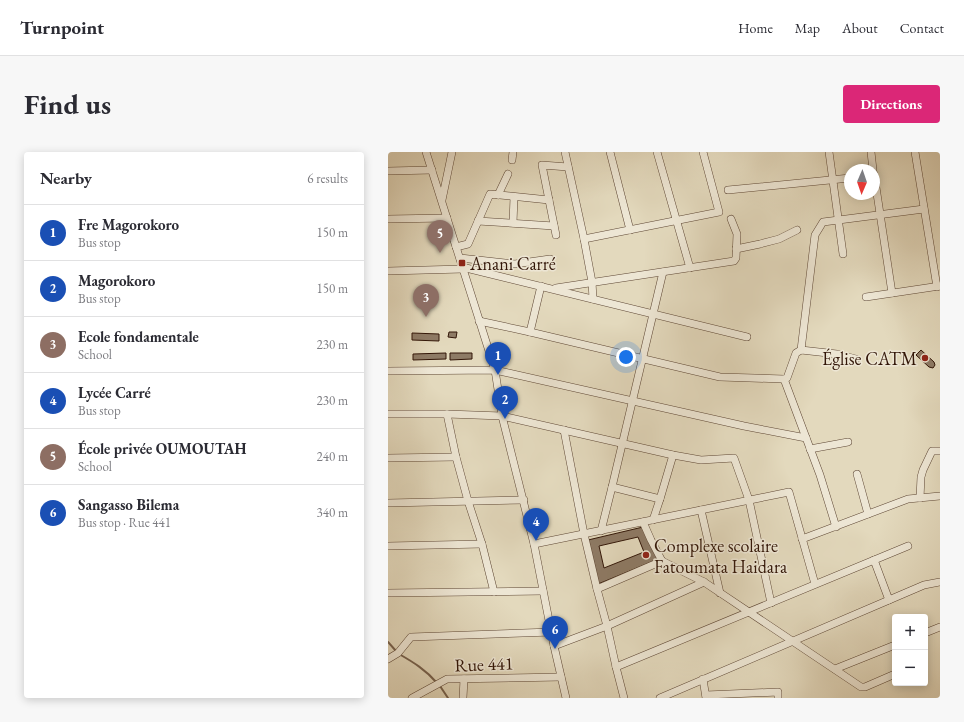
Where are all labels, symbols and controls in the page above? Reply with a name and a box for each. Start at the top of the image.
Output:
text: Turnpoint [20,15,104,40]
text: Home [738,19,773,37]
text: Map [795,19,820,37]
text: About [842,19,878,37]
text: Contact [900,19,944,37]
button: Directions [843,85,940,123]
text: Find us [24,86,111,122]
north arrow [844,164,880,200]
text: Nearby [40,167,92,189]
text: 6 results [307,170,348,187]
text: Fre Magorokoro [78,215,179,234]
pin: 5 [427,220,453,253]
text: 1 [50,224,56,241]
text: 150 m [317,224,348,241]
text: Bus stop [78,234,121,251]
place label: Anani Carré [469,252,556,275]
marker: Anani Carré [457,258,467,268]
text: Magorokoro [78,271,155,290]
text: 2 [50,280,56,297]
text: 150 m [317,280,348,297]
pin: 3 [413,284,439,317]
text: Bus stop [78,290,121,307]
text: Ecole fondamentale [78,327,199,346]
text: 3 [50,336,56,353]
text: 230 m [317,336,348,353]
pin: 1 [485,342,511,375]
text: School [78,346,112,363]
your location [616,347,636,367]
place label: Église CATM [822,347,917,370]
marker: Église CATM [920,353,930,363]
text: Lycée Carré [78,383,151,402]
pin: 2 [492,386,518,419]
text: 4 [50,392,56,409]
text: 230 m [317,392,348,409]
text: Bus stop [78,402,121,419]
text: École privée OUMOUTAH [78,439,246,458]
text: 5 [50,448,56,465]
text: 240 m [317,448,348,465]
text: School [78,458,112,475]
text: Sangasso Bilema [78,495,179,514]
text: 6 [50,504,56,521]
text: 340 m [317,504,348,521]
pin: 4 [523,508,549,541]
text: Bus stop · Rue 441 [78,514,171,531]
place label: Complexe scolaire Fatoumata Haidara [654,534,788,578]
marker: Complexe scolaire Fatoumata Haidara [641,550,651,560]
map controls [892,614,928,686]
button: + [892,614,928,650]
pin: 6 [542,616,568,649]
button: − [892,650,928,686]
street label: Rue 441 [454,651,514,677]

